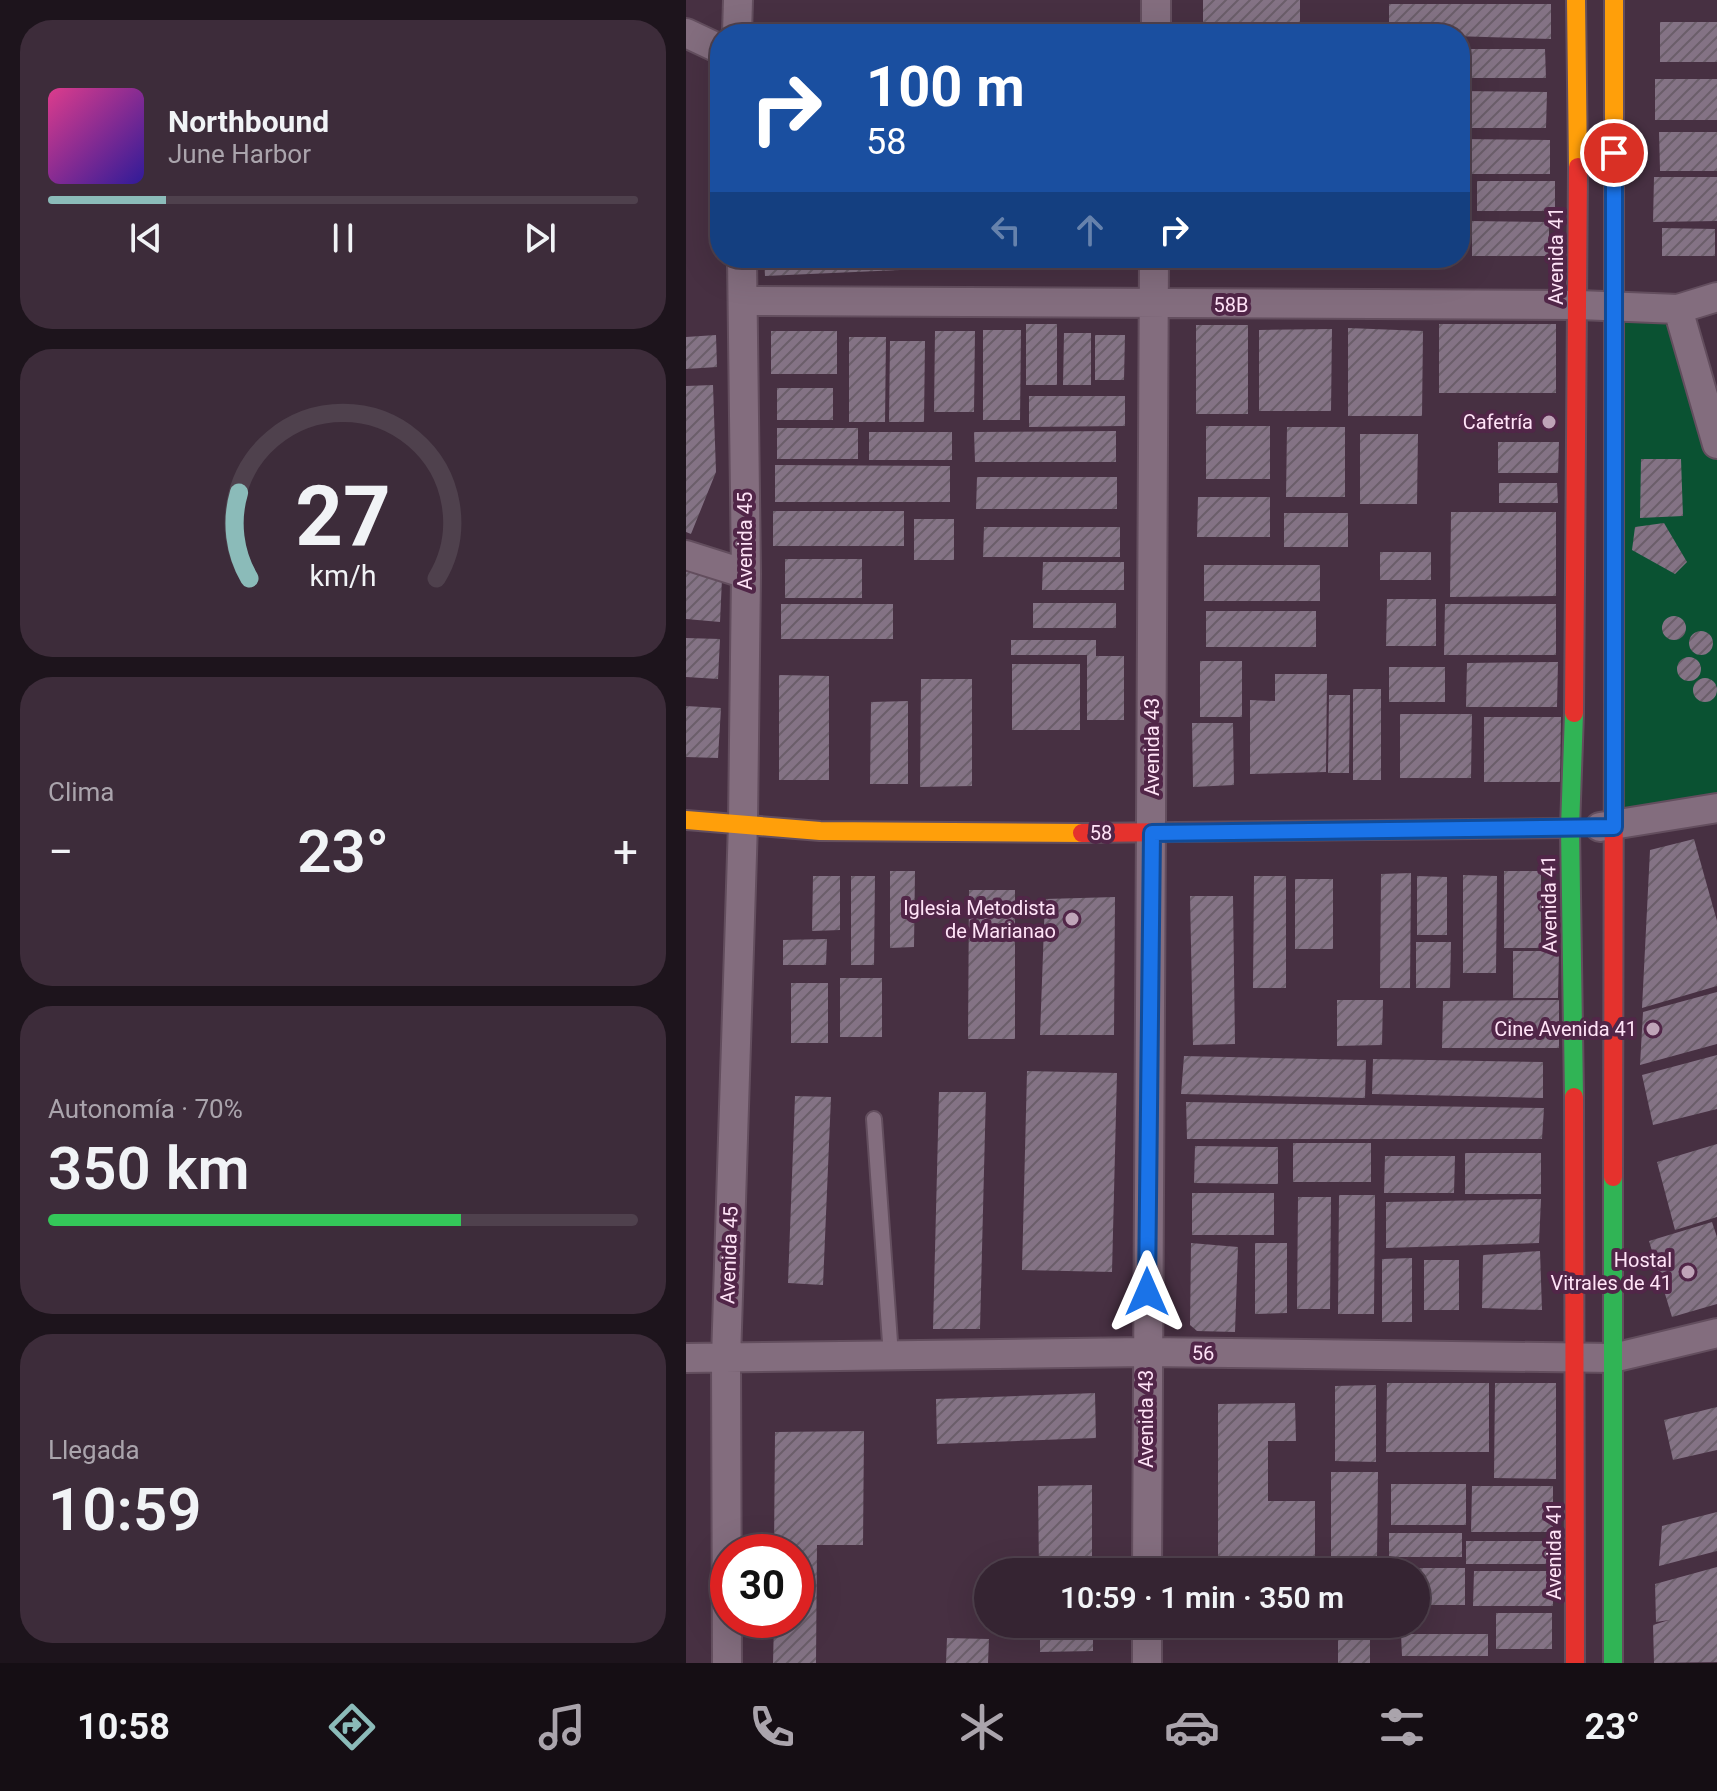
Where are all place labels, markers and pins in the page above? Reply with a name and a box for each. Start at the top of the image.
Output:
pin [1580,119,1648,187]
place label: Cafetría [1463,410,1533,434]
marker: Cafetría [1540,413,1558,431]
place label: Iglesia Metodista de Marianao [903,896,1056,943]
marker: Iglesia Metodista de Marianao [1063,910,1081,928]
place label: Cine Avenida 41 [1494,1017,1637,1041]
marker: Cine Avenida 41 [1644,1020,1662,1038]
place label: Hostal Vitrales de 41 [1551,1248,1672,1295]
marker: Hostal Vitrales de 41 [1679,1263,1697,1281]

